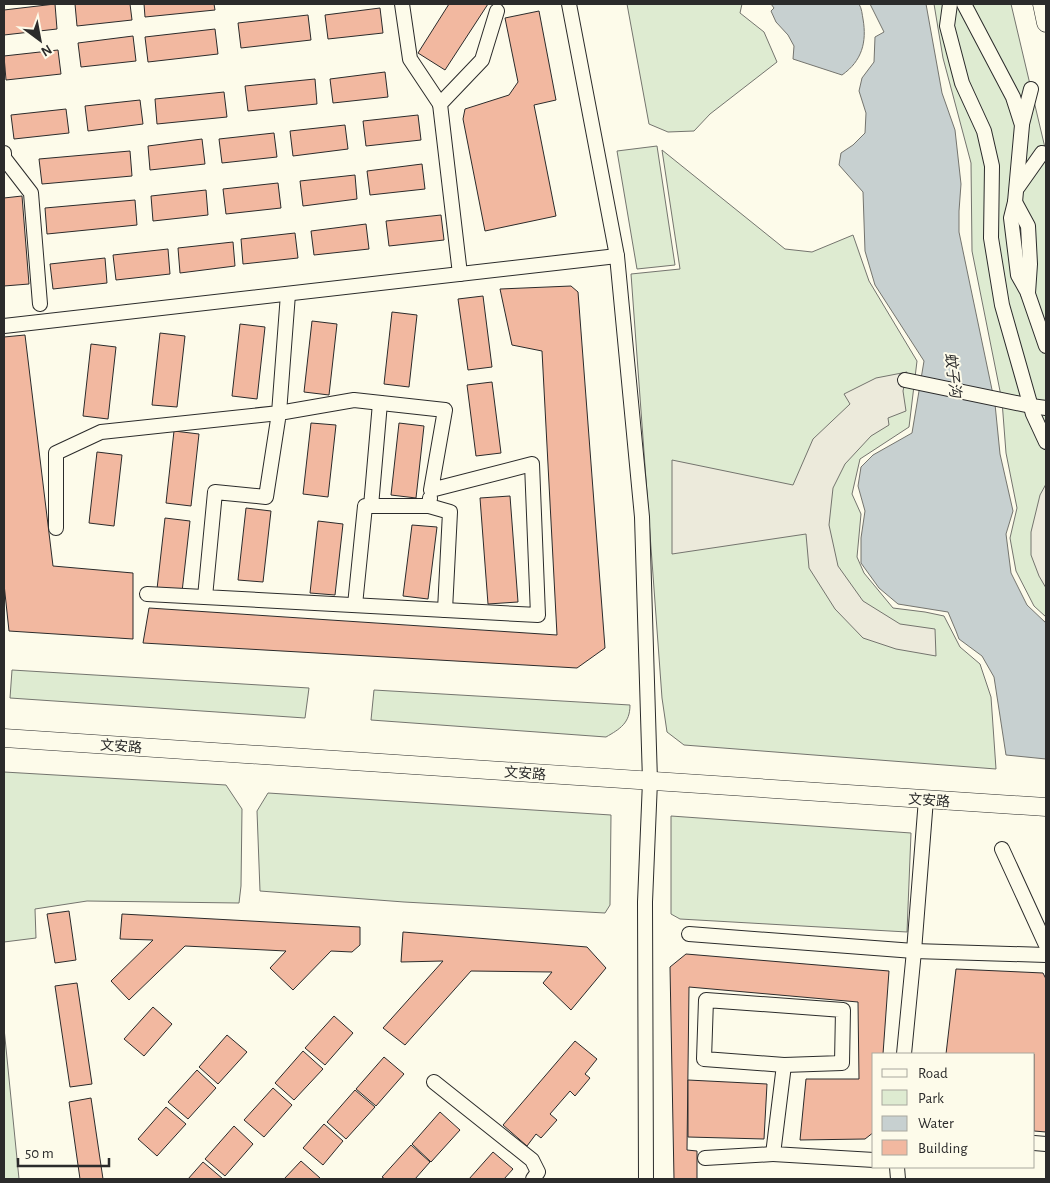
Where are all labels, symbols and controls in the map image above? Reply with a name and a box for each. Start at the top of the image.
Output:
north arrow [15,15,65,65]
text: N [39,42,54,59]
water label: 蚊子沟 [942,352,964,400]
street label: 文安路 [99,738,142,755]
street label: 文安路 [503,765,546,782]
street label: 文安路 [907,792,950,809]
legend [872,1053,1035,1168]
text: Road [918,1066,948,1081]
text: Park [918,1091,944,1106]
text: Water [918,1116,954,1131]
scale bar [18,1136,109,1168]
text: Building [918,1141,968,1156]
text: 50 m [25,1146,54,1161]

